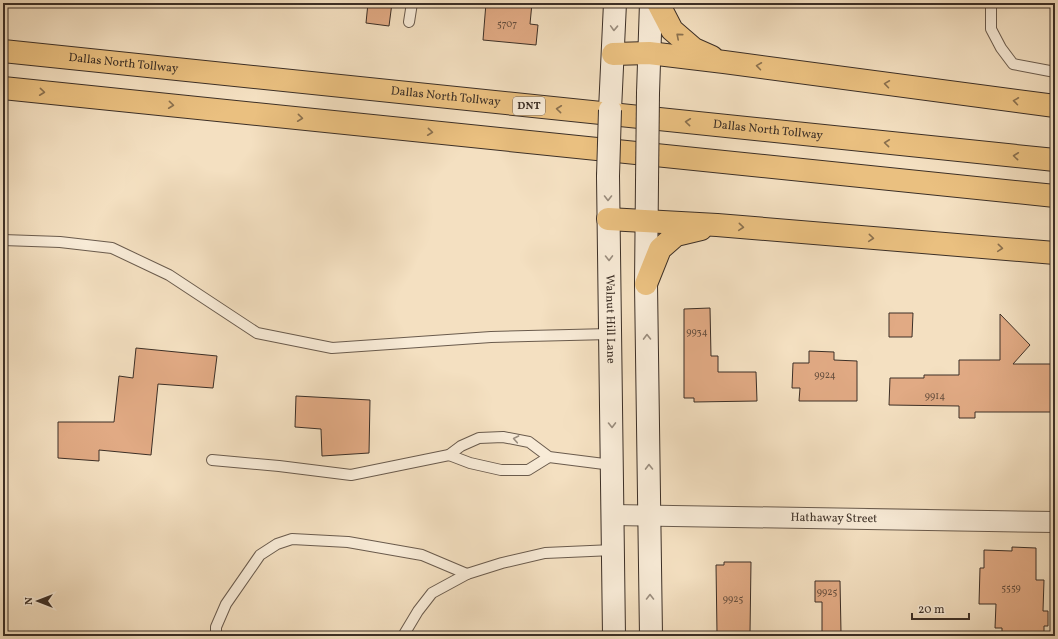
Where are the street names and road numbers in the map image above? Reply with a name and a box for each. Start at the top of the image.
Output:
street label: Dallas North Tollway [68,50,180,77]
street label: Dallas North Tollway [390,83,502,111]
road number: DNT [513,97,545,115]
street label: Dallas North Tollway [712,117,824,144]
street label: Walnut Hill Lane [601,274,618,364]
street label: Hathaway Street [790,510,877,527]

